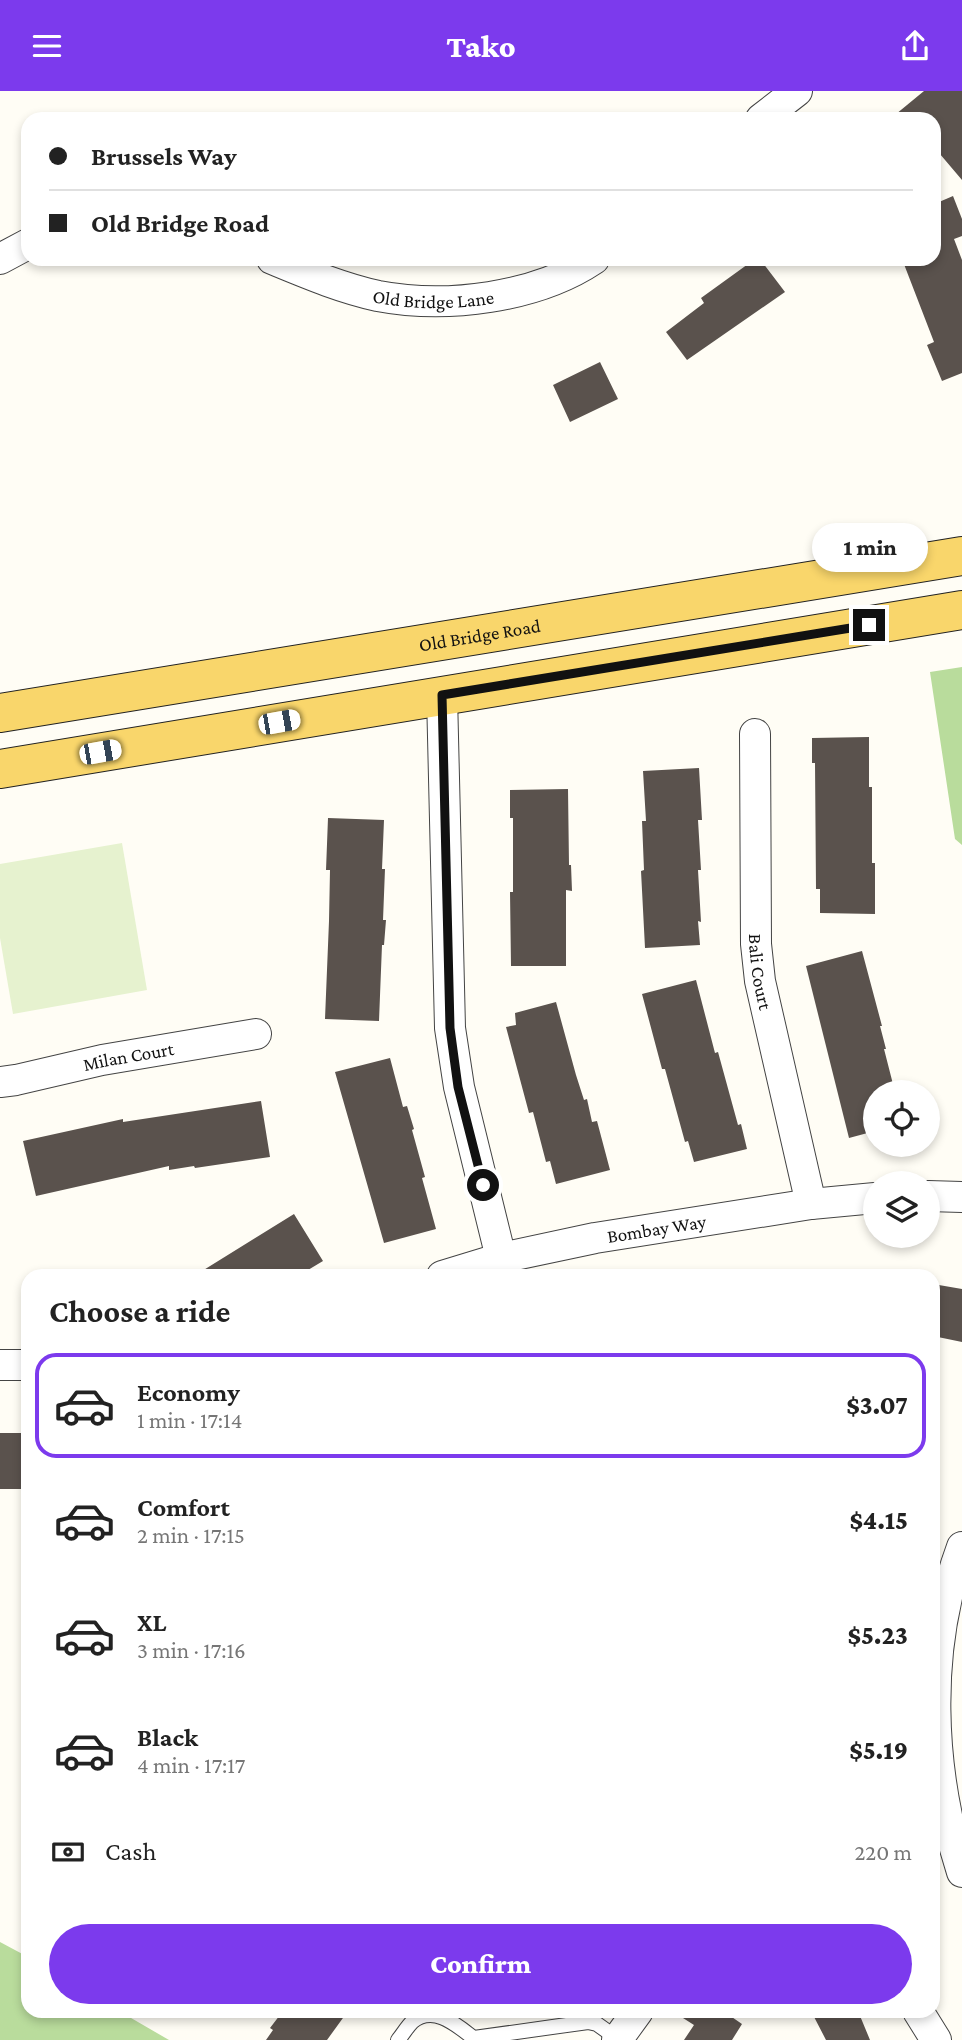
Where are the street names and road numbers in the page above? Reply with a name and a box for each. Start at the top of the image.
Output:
street label: Old Bridge Lane [371,285,495,312]
street label: Old Bridge Road [417,614,542,655]
street label: Bali Court [745,934,777,1012]
street label: Milan Court [81,1037,176,1075]
street label: Bombay Way [605,1210,708,1246]

